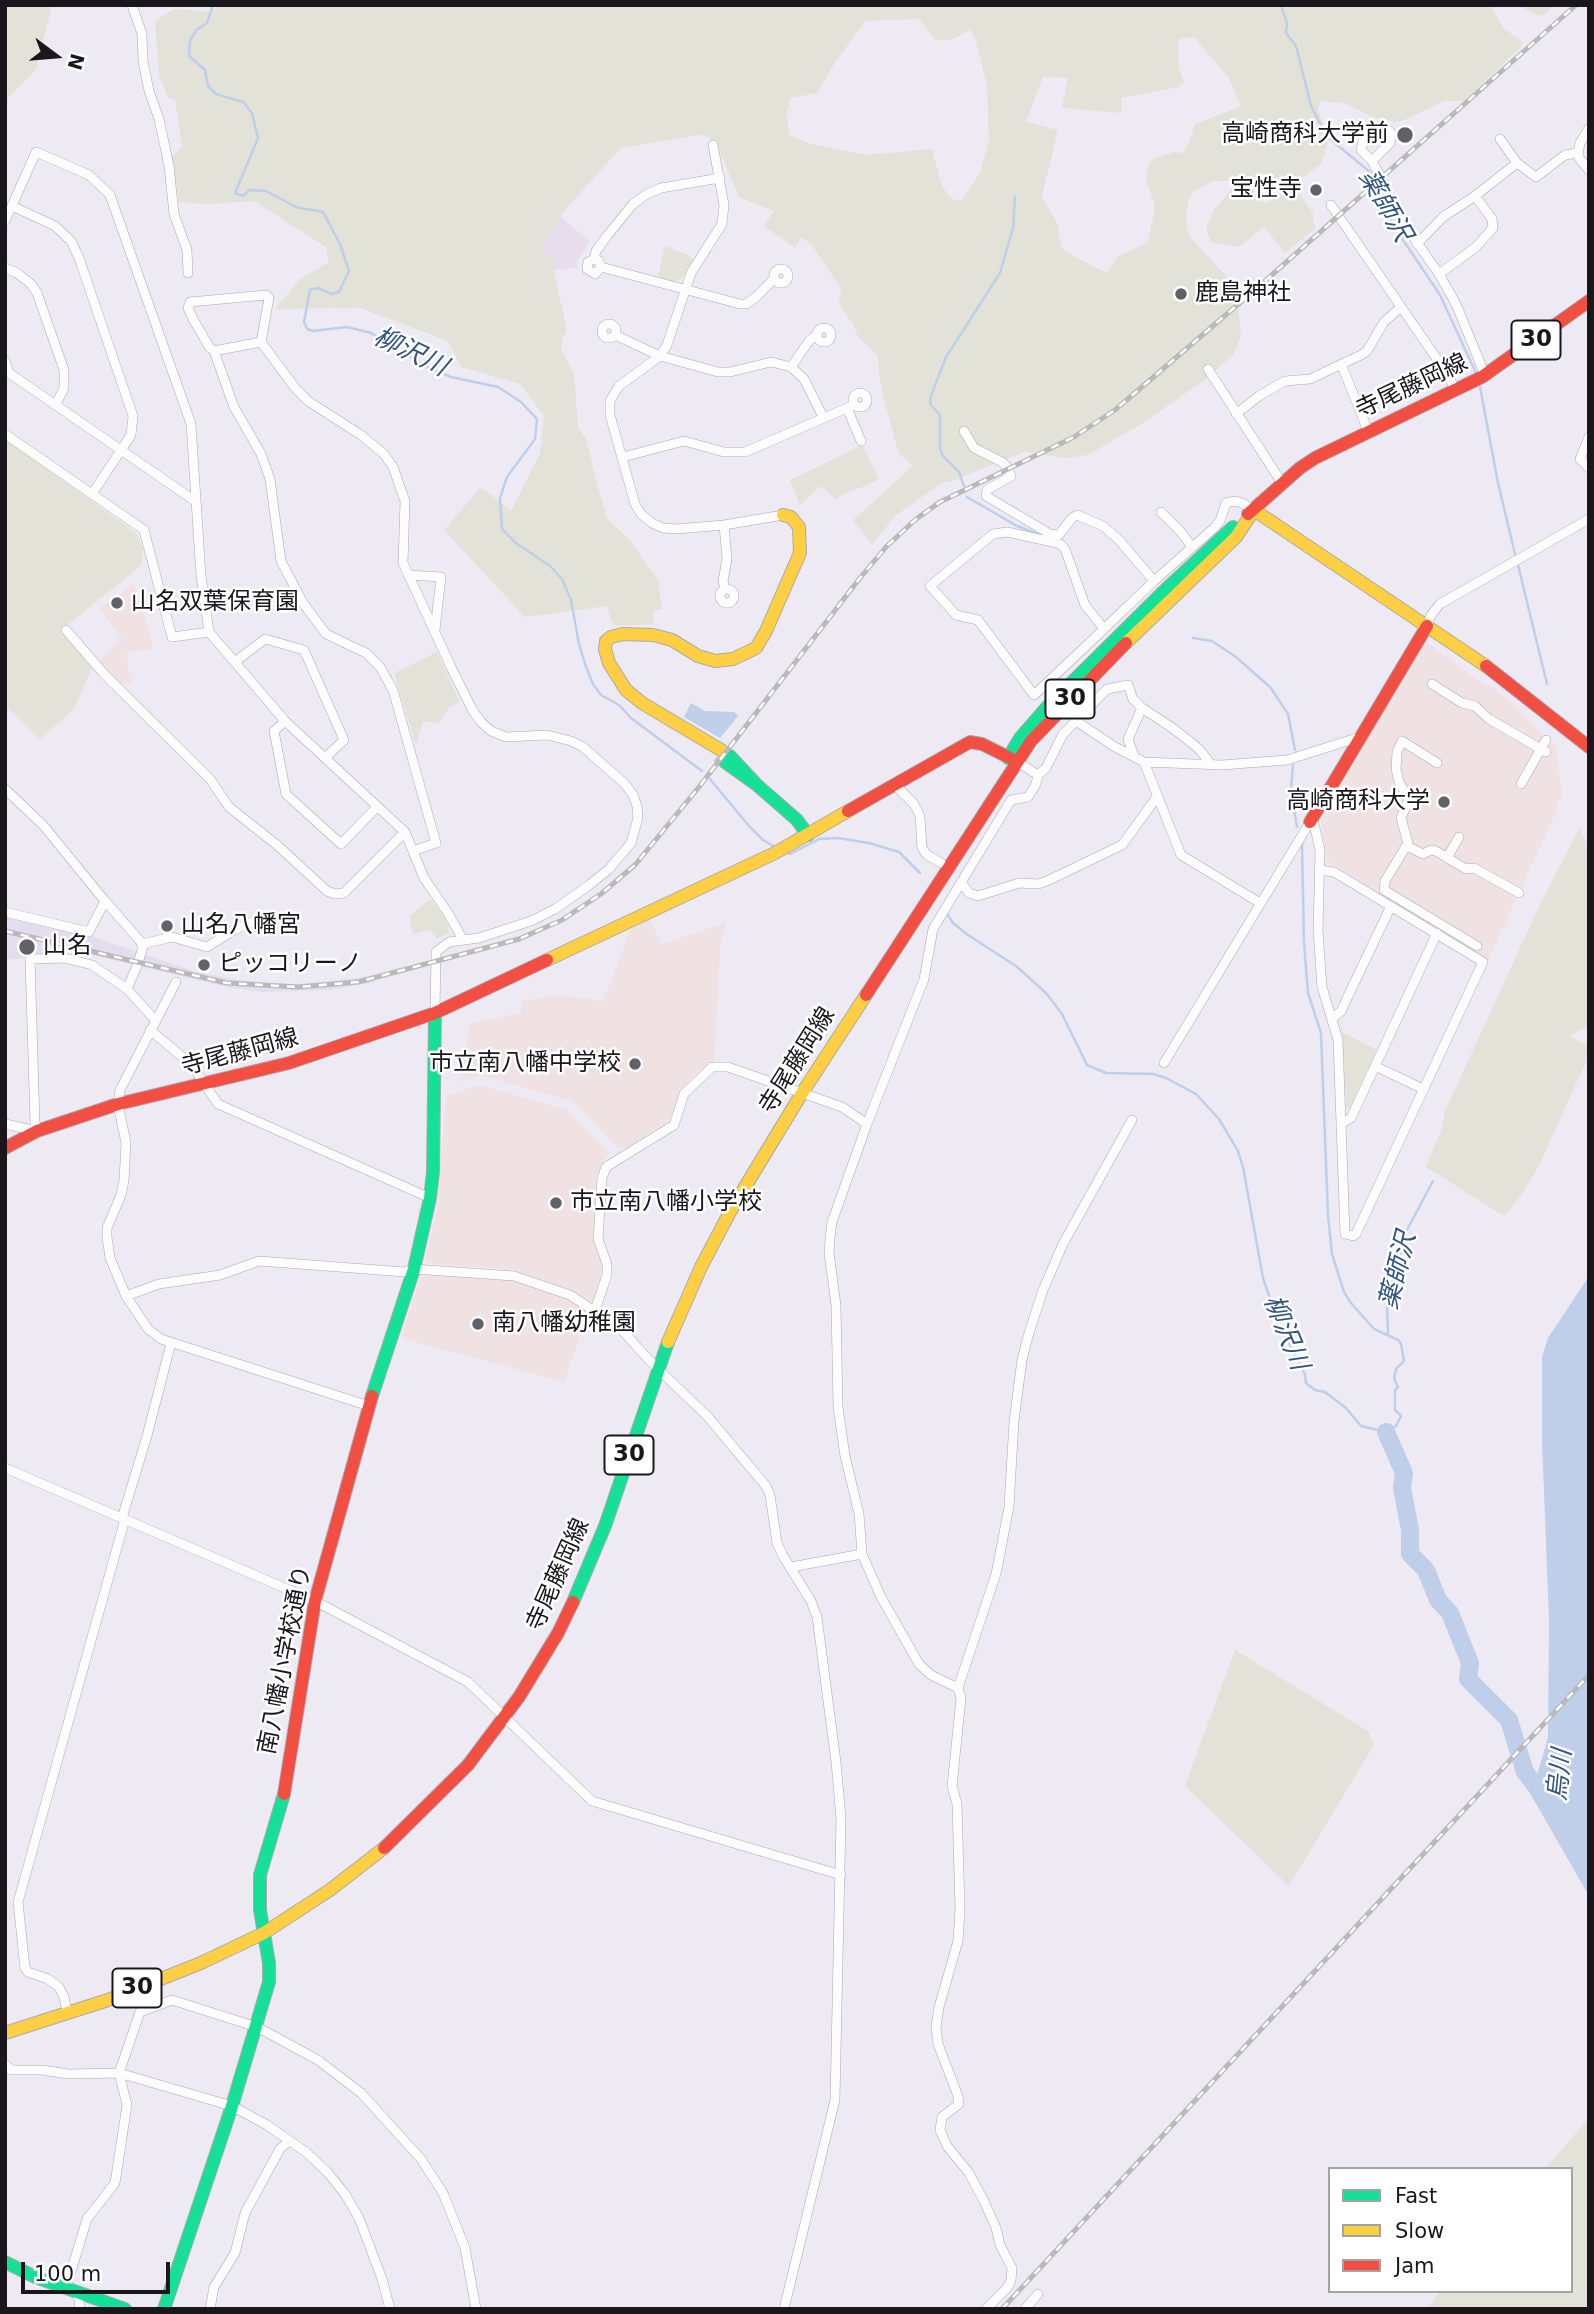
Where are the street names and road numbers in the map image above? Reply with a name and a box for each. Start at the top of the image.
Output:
road number: 30 [1512,320,1560,360]
street label: 寺尾藤岡線 [1352,349,1472,425]
road number: 30 [1046,680,1094,719]
street label: 寺尾藤岡線 [754,1002,842,1120]
street label: 寺尾藤岡線 [178,1024,302,1082]
road number: 30 [604,1436,654,1474]
street label: 寺尾藤岡線 [521,1514,597,1636]
street label: 南八幡小学校通り [254,1563,318,1757]
road number: 30 [113,1968,162,2008]

